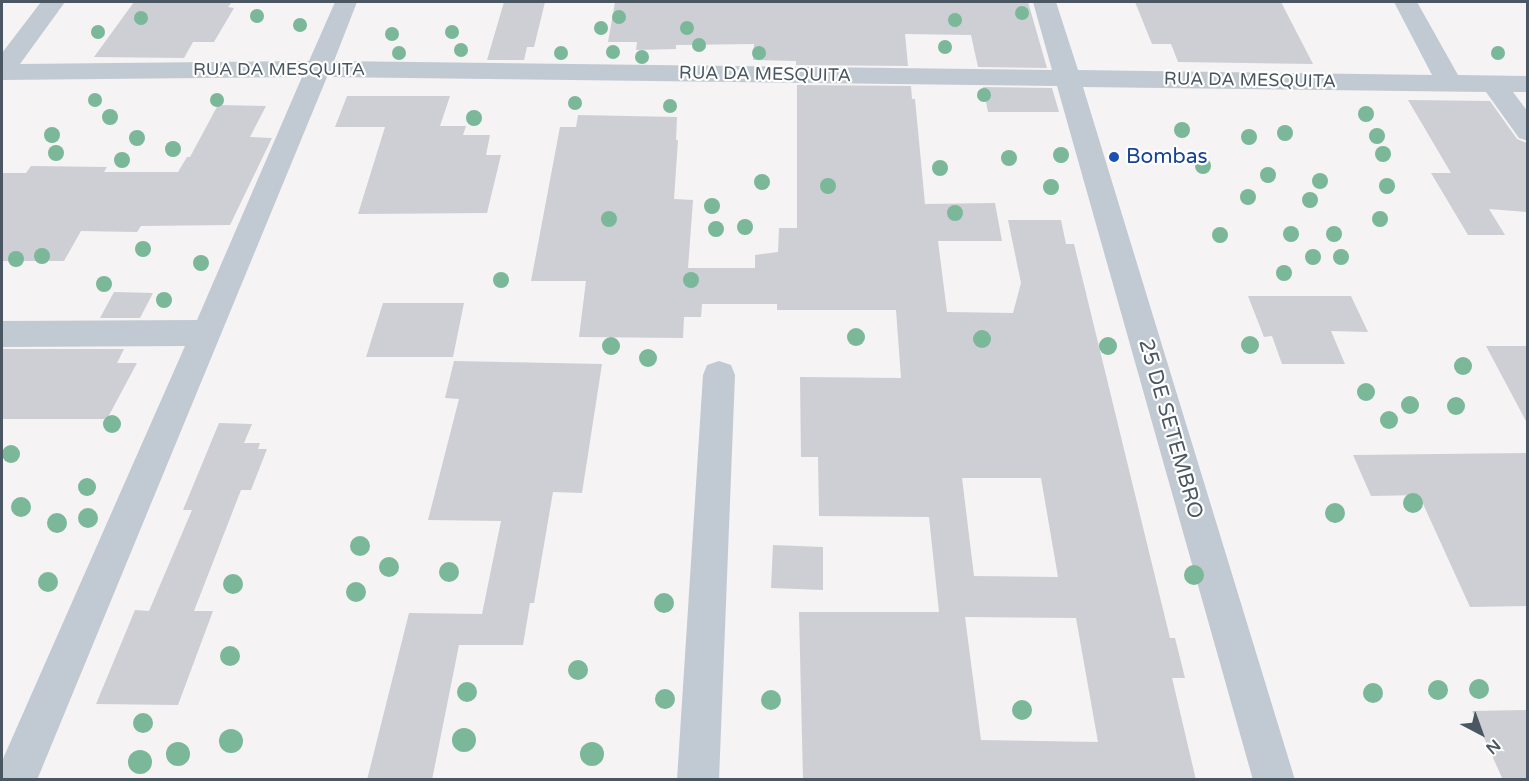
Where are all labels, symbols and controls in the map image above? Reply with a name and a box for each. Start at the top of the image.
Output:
street label: RUA DA MESQUITA [193,59,365,81]
street label: RUA DA MESQUITA [679,63,851,87]
street label: RUA DA MESQUITA [1164,69,1336,93]
place label: Bombas [1126,144,1208,170]
marker: Bombas [1107,150,1121,164]
street label: 25 DE SETEMBRO [1132,336,1208,522]
north arrow [1451,703,1511,763]
text: N [1481,735,1504,758]

